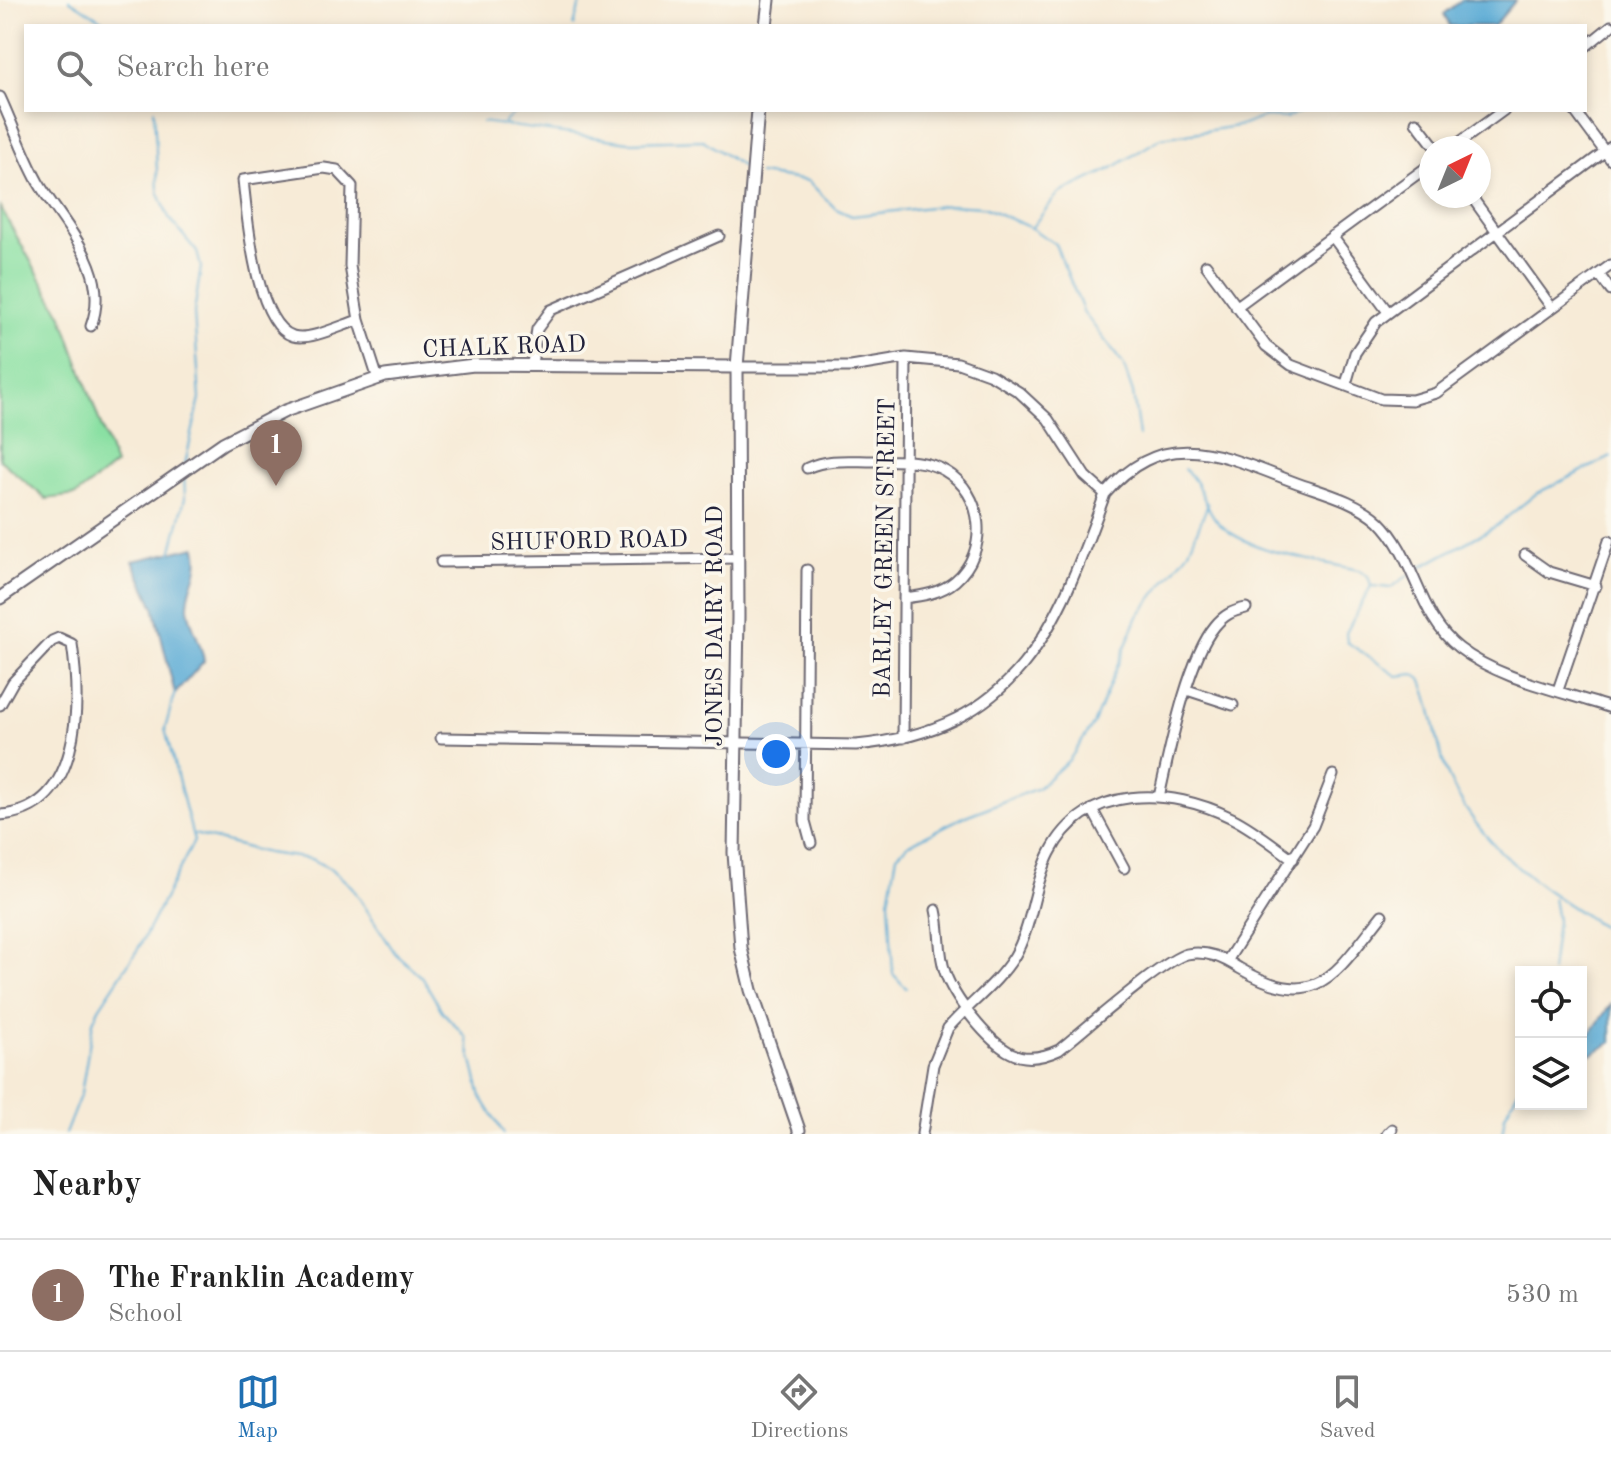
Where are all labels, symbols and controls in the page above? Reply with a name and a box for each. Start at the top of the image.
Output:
search box [24,24,1587,112]
icon: search [52,46,96,90]
text: Search here [116,53,270,83]
north arrow [1419,136,1491,208]
street label: CHALK ROAD [422,333,586,363]
street label: BARLEY GREEN STREET [871,398,901,698]
pin: 1 [250,420,302,486]
street label: JONES DAIRY ROAD [704,505,728,747]
street label: SHUFORD ROAD [490,528,688,556]
your location [756,734,796,774]
map controls [1515,966,1587,1110]
button: locate [1515,966,1587,1038]
button: layers [1515,1038,1587,1110]
text: Nearby [32,1169,142,1203]
text: The Franklin Academy [108,1264,415,1294]
text: 1 [50,1282,66,1308]
text: 530 m [1506,1282,1579,1308]
text: School [108,1301,182,1327]
tab: Map [236,1370,280,1445]
tab: Directions [751,1370,848,1445]
tab: Saved [1319,1370,1375,1445]

